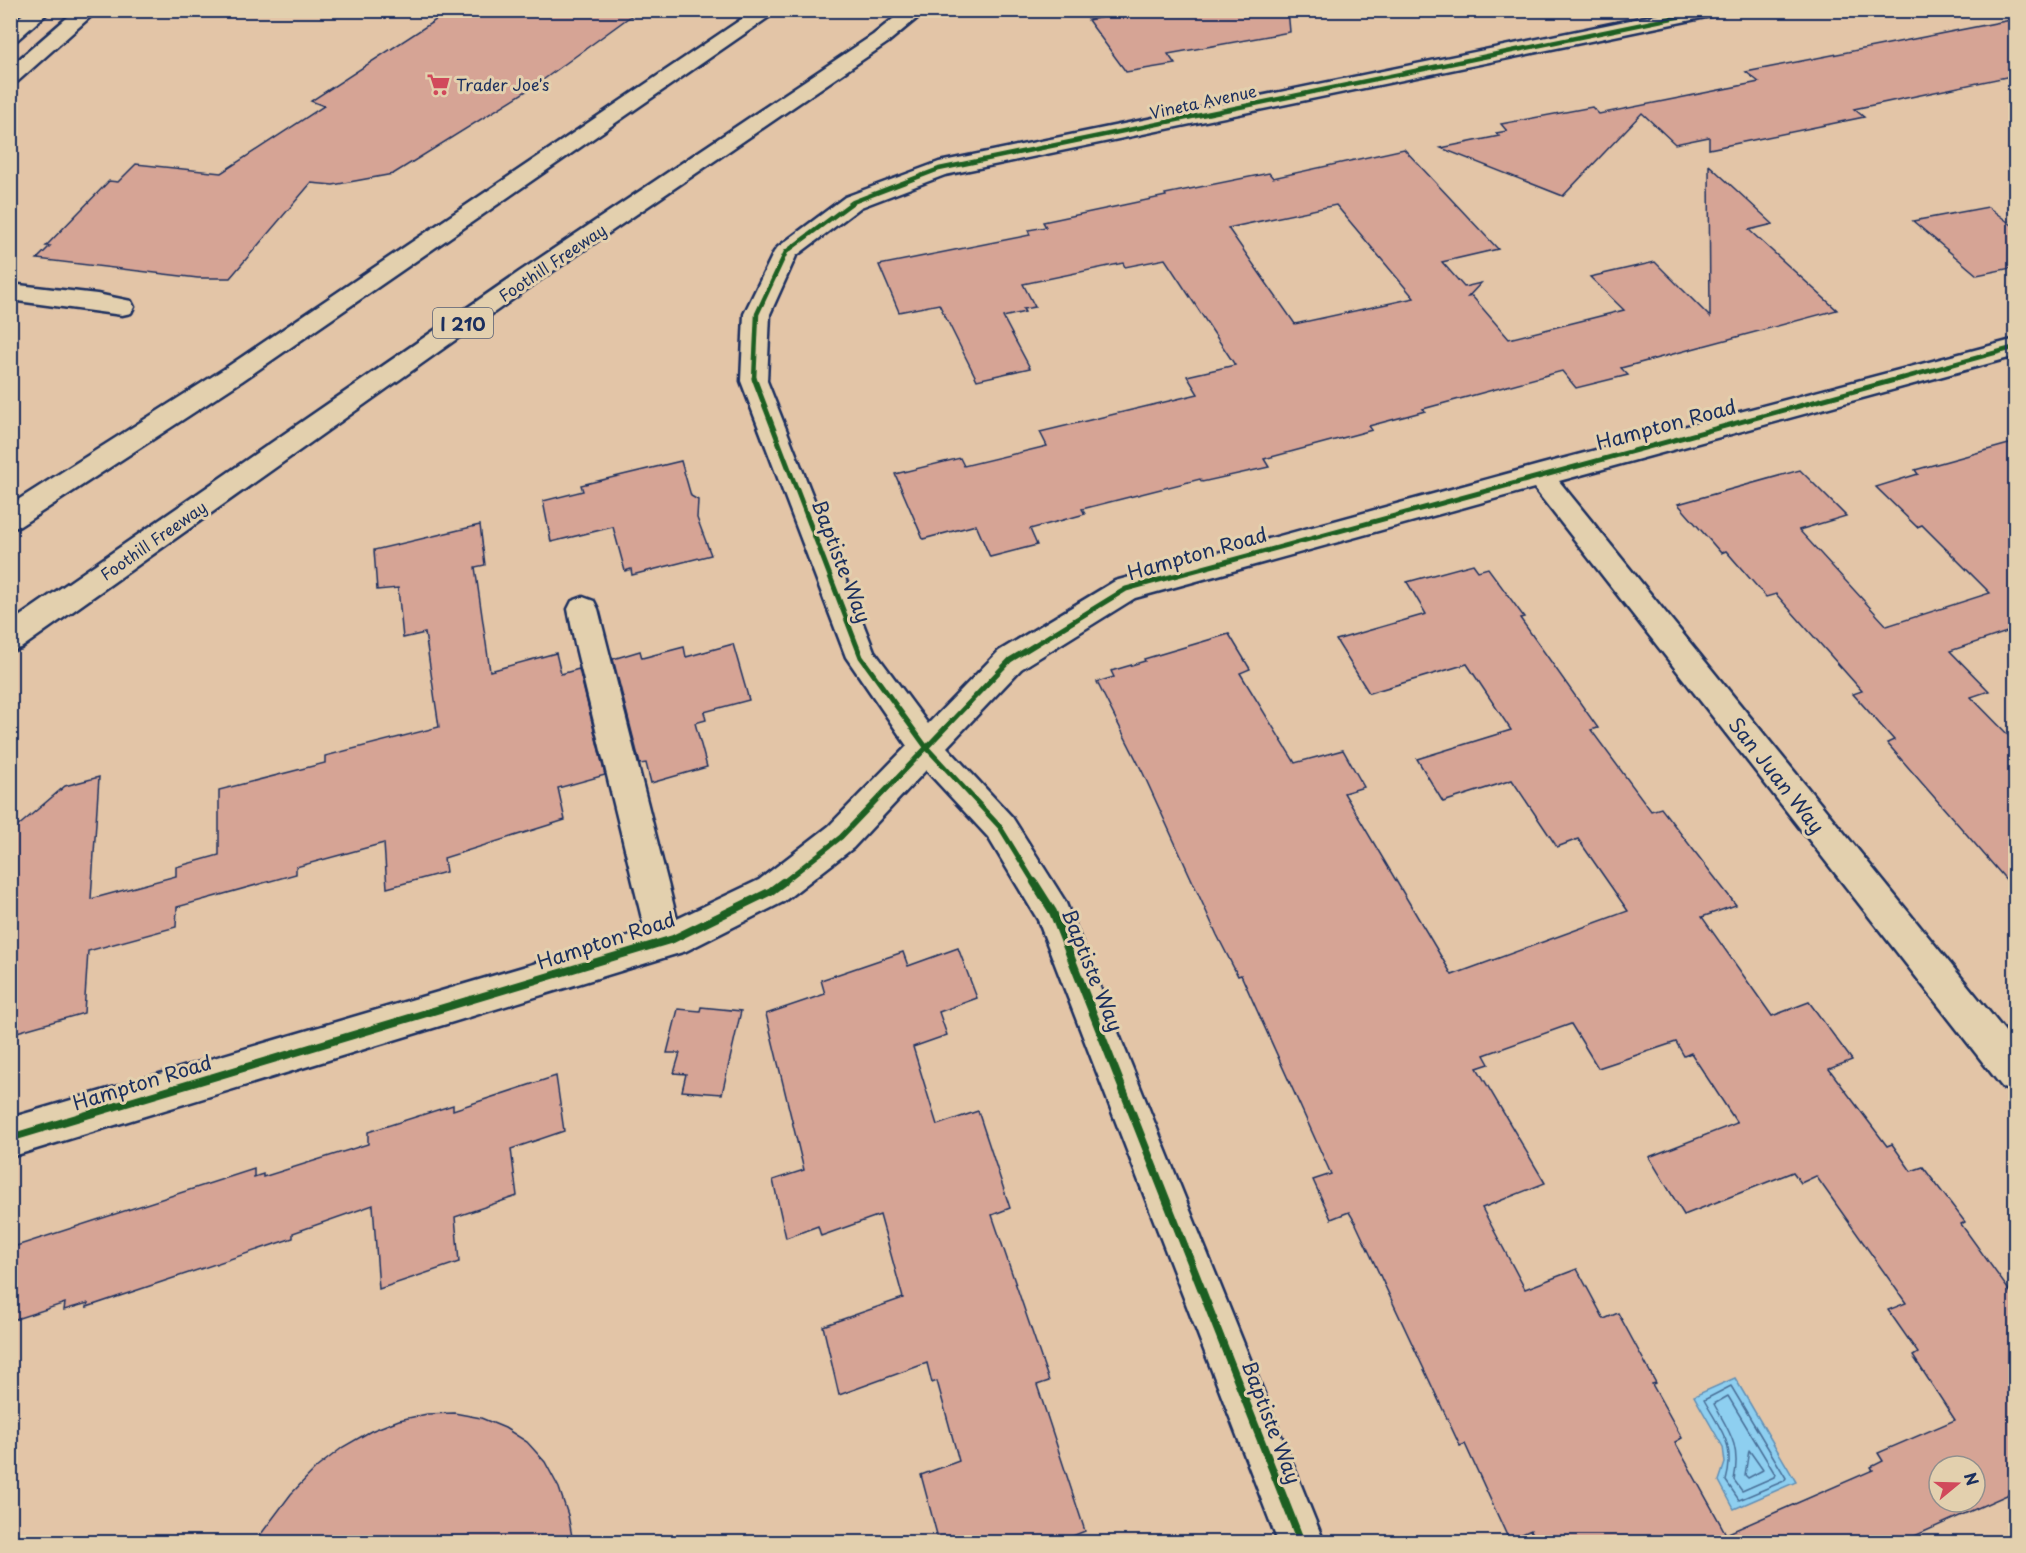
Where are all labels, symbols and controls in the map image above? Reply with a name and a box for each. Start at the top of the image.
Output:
supermarket icon: Trader Joe's [425,71,451,97]
place label: Trader Joe's [456,72,549,96]
street label: Vineta Avenue [1147,78,1259,124]
street label: Foothill Freeway [493,217,611,307]
road number: I 210 [433,308,493,338]
street label: Hampton Road [1593,391,1739,457]
street label: Foothill Freeway [95,494,211,586]
street label: Baptiste Way [805,495,879,627]
street label: Hampton Road [1124,519,1270,587]
street label: San Juan Way [1722,710,1832,840]
street label: Hampton Road [533,903,679,977]
street label: Baptiste Way [1055,904,1131,1036]
street label: Hampton Road [69,1047,215,1117]
street label: Baptiste Way [1235,1356,1309,1488]
north arrow [1927,1454,1987,1514]
text: N [1959,1469,1986,1489]

